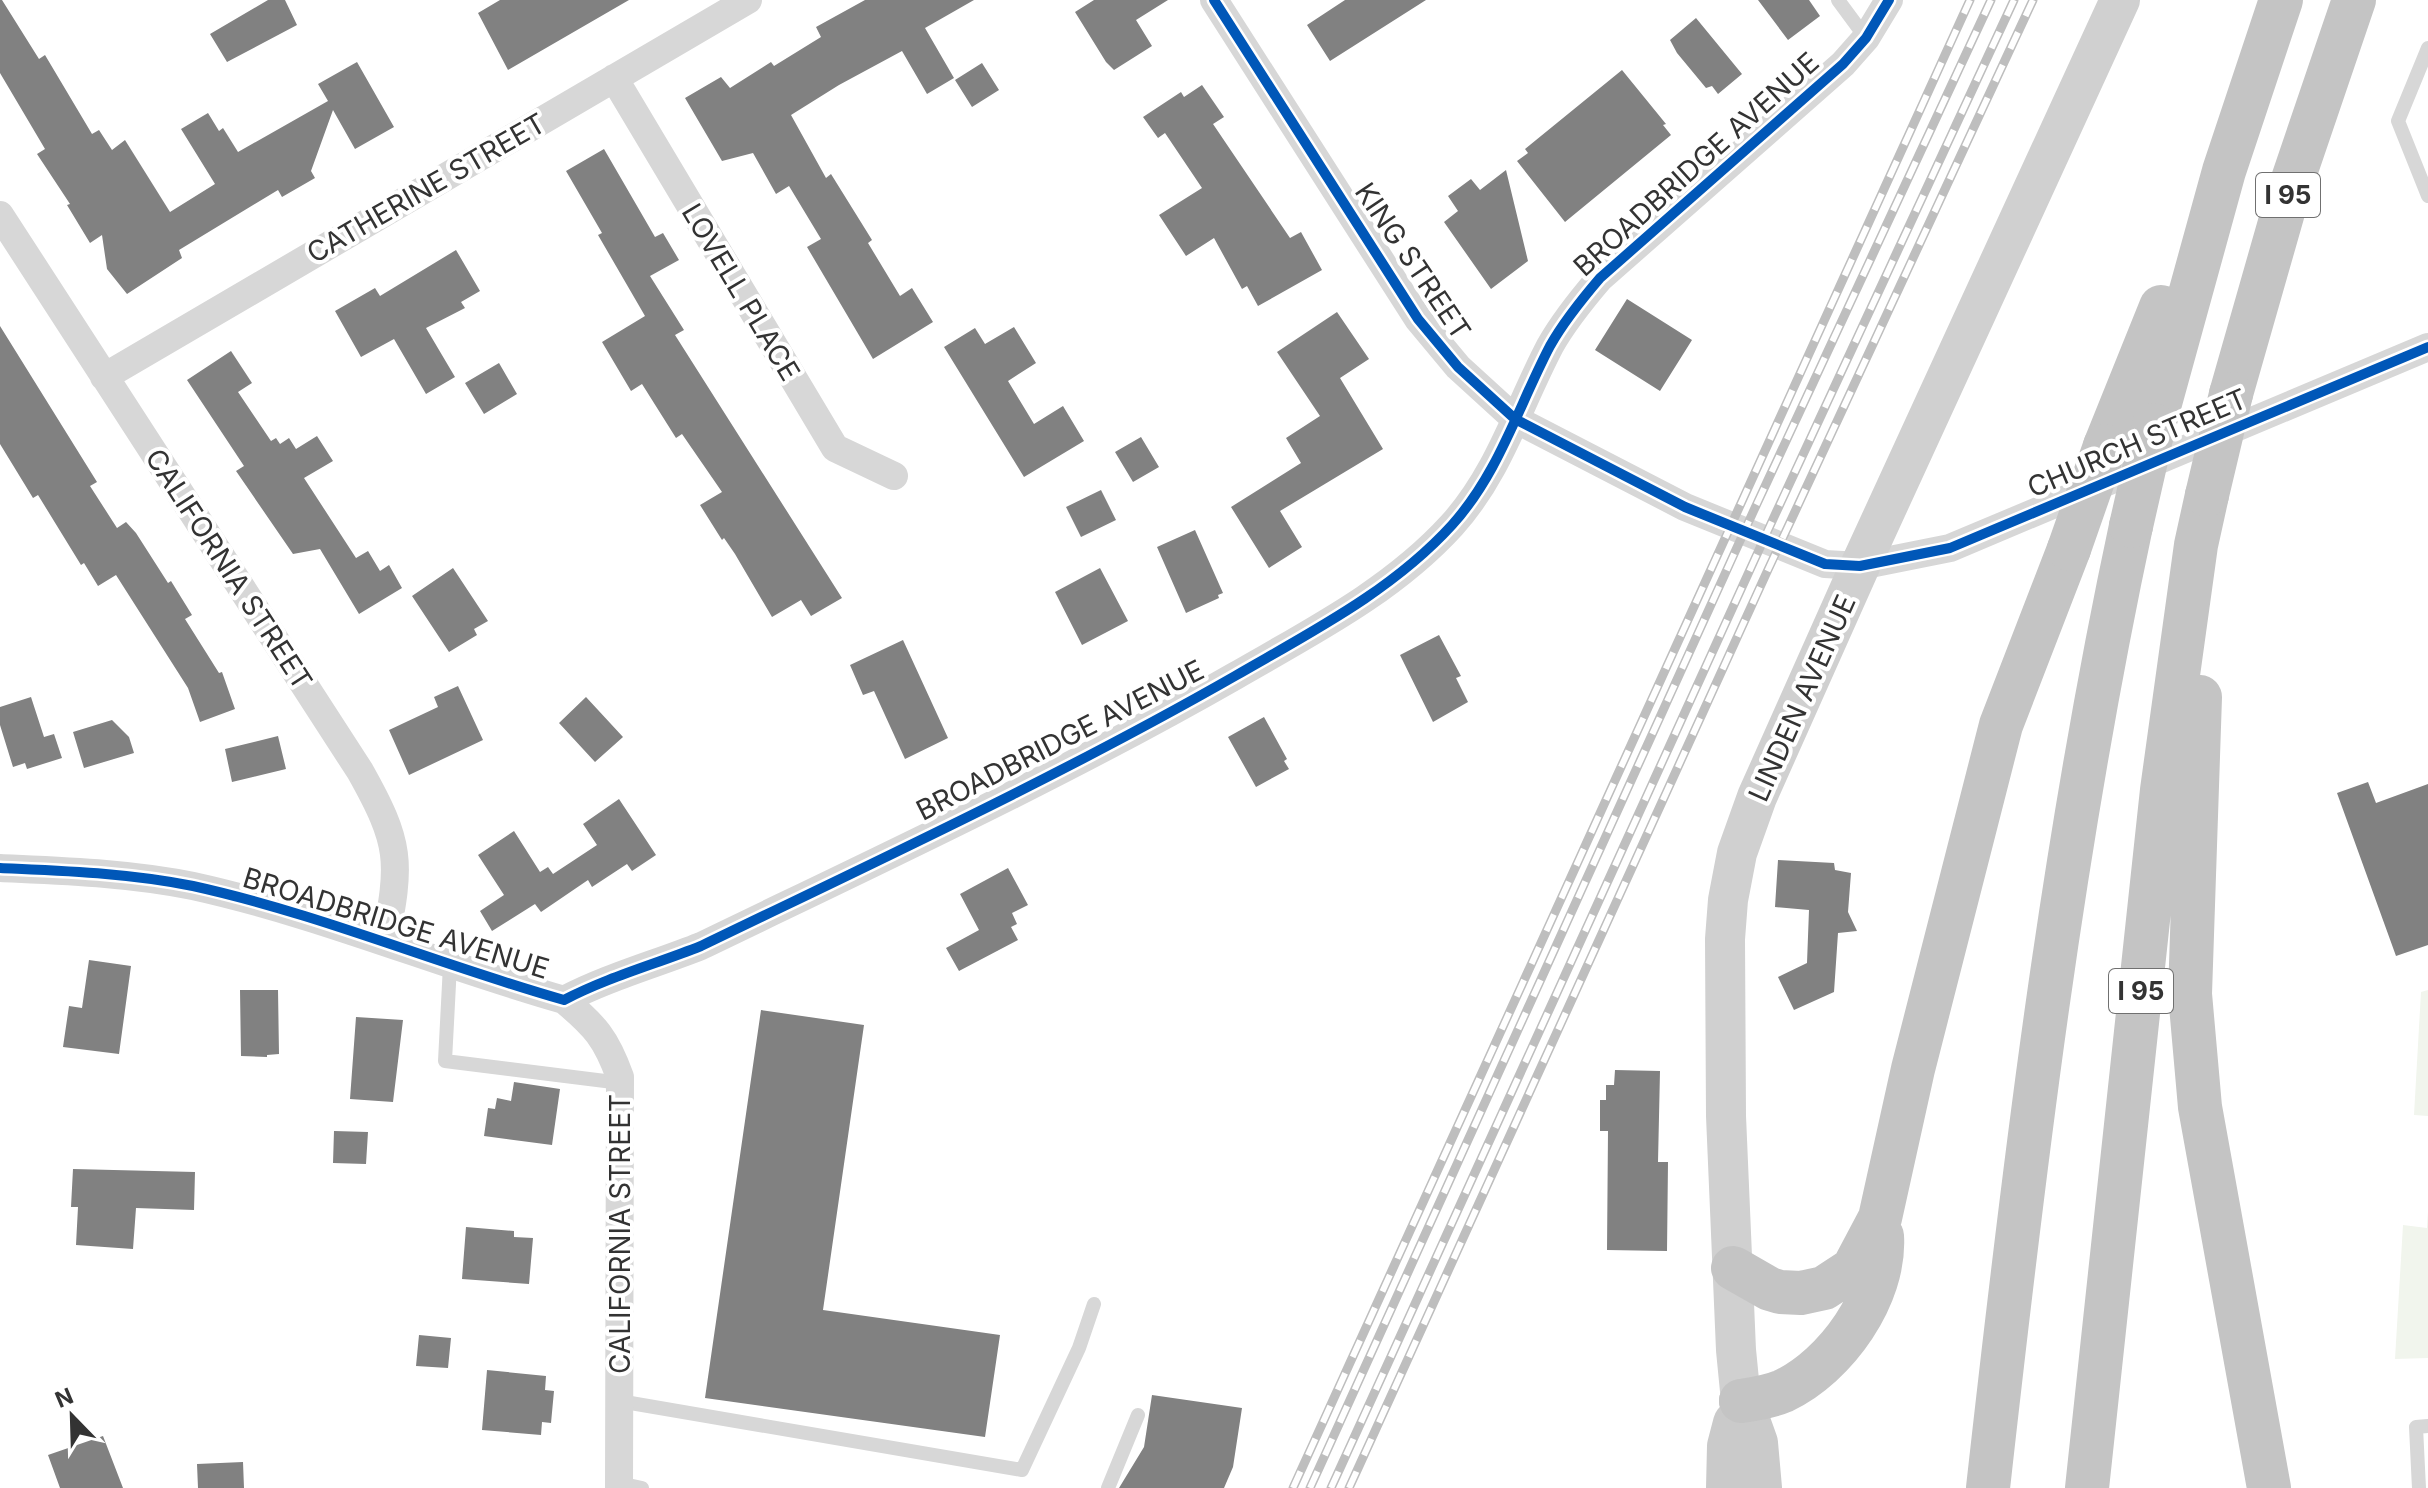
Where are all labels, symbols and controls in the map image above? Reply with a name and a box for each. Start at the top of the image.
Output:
street label: BROADBRIDGE AVENUE [1566,45,1826,283]
street label: CATHERINE STREET [301,106,551,270]
road number: I 95 [2256,173,2320,217]
street label: KING STREET [1348,176,1478,346]
street label: LOVELL PLACE [675,197,807,387]
street label: CHURCH STREET [2022,381,2252,505]
street label: CALIFORNIA STREET [138,442,320,696]
street label: LINDEN AVENUE [1741,589,1863,807]
street label: BROADBRIDGE AVENUE [910,653,1210,827]
street label: BROADBRIDGE AVENUE [239,860,553,986]
road number: I 95 [2109,969,2173,1013]
street label: CALIFORNIA STREET [603,1094,637,1374]
north arrow [32,1376,112,1456]
text: N [51,1382,77,1413]

